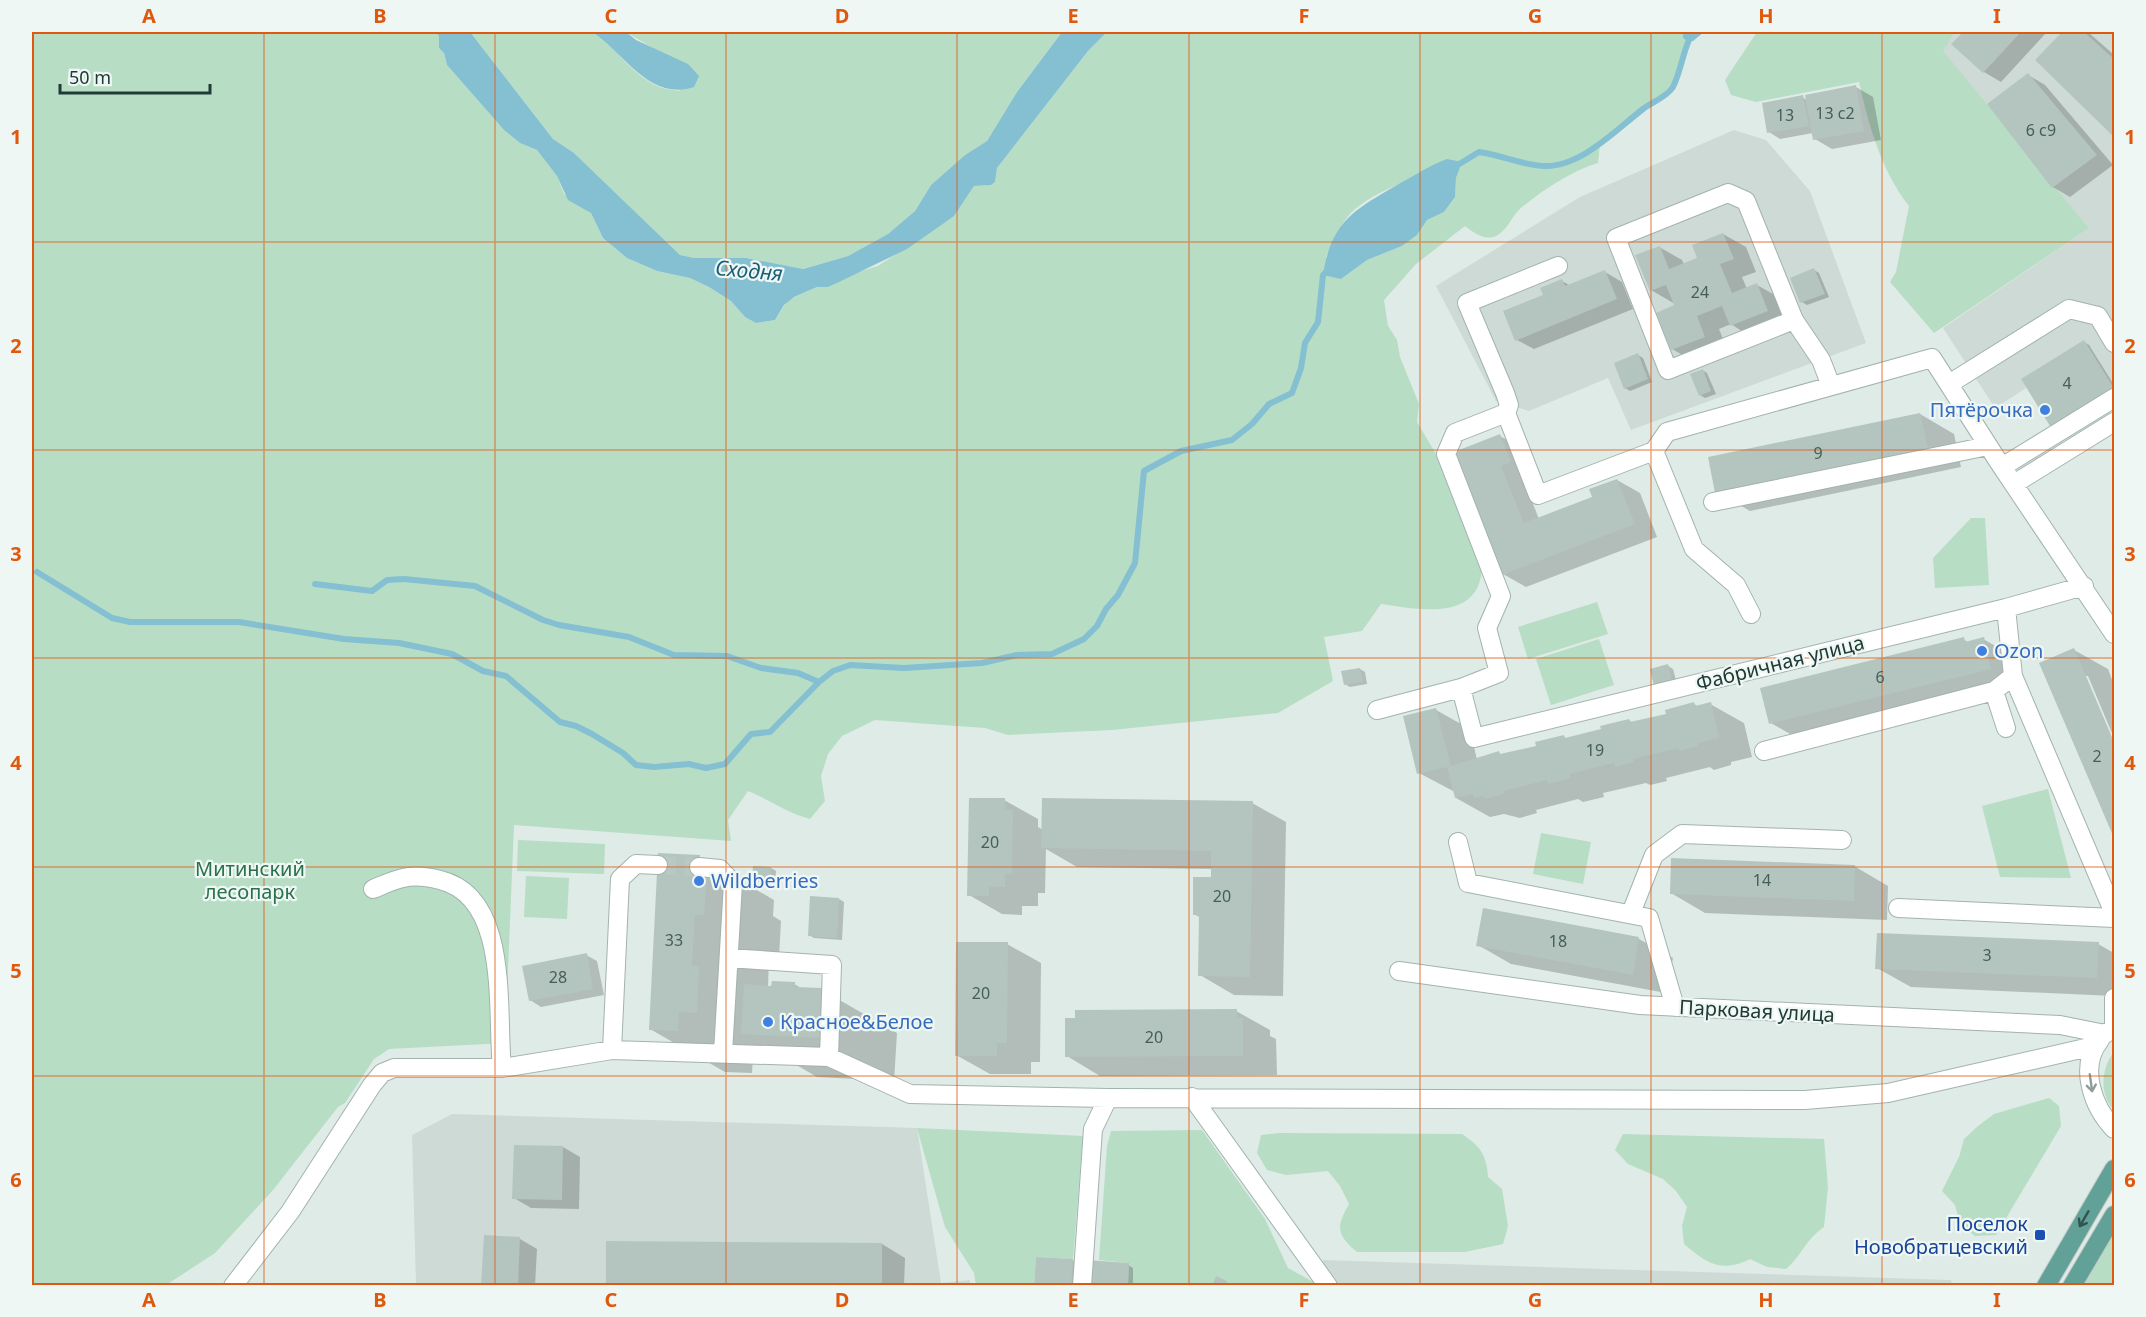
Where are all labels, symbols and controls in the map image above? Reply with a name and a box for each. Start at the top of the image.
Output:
text: A [142,2,156,29]
text: B [373,2,387,29]
text: C [605,2,618,29]
text: D [835,2,849,29]
text: E [1067,2,1079,29]
text: F [1299,2,1309,29]
text: G [1528,2,1542,29]
text: H [1758,2,1774,29]
text: I [1993,2,2001,29]
scale bar [60,57,210,95]
text: 50 m [69,65,111,89]
house number: 13 с2 [1815,102,1855,124]
house number: 13 [1776,104,1794,126]
house number: 6 с9 [2026,119,2056,141]
text: 1 [10,123,22,150]
text: 1 [2124,123,2136,150]
water label: Сходня [714,253,784,287]
house number: 24 [1691,281,1709,303]
text: 2 [10,332,22,359]
text: 2 [2124,332,2136,359]
house number: 4 [2062,372,2072,394]
place label: Пятёрочка [1930,396,2033,423]
marker: Пятёрочка [2038,403,2052,417]
house number: 9 [1813,442,1823,464]
text: 3 [10,540,22,567]
text: 3 [2124,540,2136,567]
street label: Фабричная улица [1693,629,1867,696]
place label: Ozon [1994,637,2043,664]
marker: Ozon [1975,644,1989,658]
house number: 6 [1875,666,1885,688]
house number: 19 [1586,739,1604,761]
house number: 2 [2092,745,2102,767]
text: 4 [10,749,22,776]
text: 4 [2124,749,2136,776]
house number: 20 [981,831,999,853]
park label: Митинский лесопарк [195,855,305,905]
place label: Wildberries [711,867,818,894]
house number: 14 [1753,869,1771,891]
marker: Wildberries [692,874,706,888]
house number: 20 [1213,885,1231,907]
house number: 33 [665,929,683,951]
house number: 18 [1549,930,1567,952]
house number: 3 [1982,944,1992,966]
text: 5 [10,957,22,984]
text: 5 [2124,957,2136,984]
house number: 28 [549,966,567,988]
house number: 20 [972,982,990,1004]
street label: Парковая улица [1678,993,1836,1028]
place label: Красное&Белое [780,1008,933,1035]
marker: Красное&Белое [761,1015,775,1029]
house number: 20 [1145,1026,1163,1048]
one-way arrow [2086,1072,2097,1092]
text: 6 [10,1166,22,1193]
text: 6 [2124,1166,2136,1193]
place label: Поселок Новобратцевский [1854,1210,2028,1260]
one-way arrow [2078,1210,2090,1227]
marker: Поселок Новобратцевский [2033,1228,2047,1242]
text: A [142,1286,156,1313]
text: B [373,1286,387,1313]
text: C [605,1286,618,1313]
text: D [835,1286,849,1313]
text: E [1067,1286,1079,1313]
text: F [1299,1286,1309,1313]
text: G [1528,1286,1542,1313]
text: H [1758,1286,1774,1313]
text: I [1993,1286,2001,1313]

